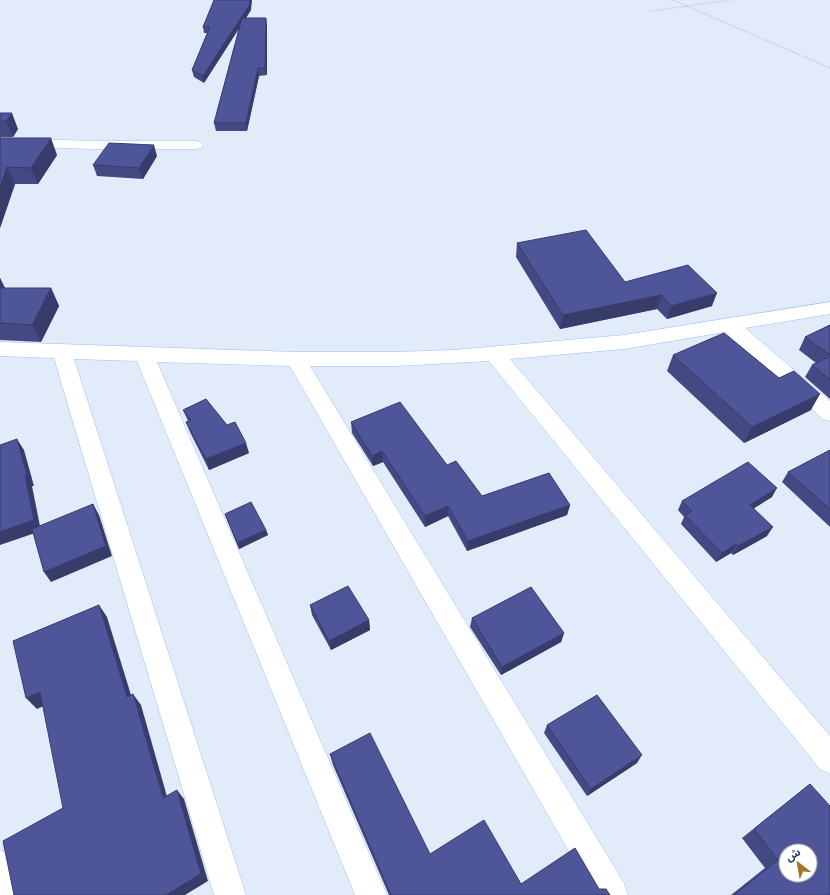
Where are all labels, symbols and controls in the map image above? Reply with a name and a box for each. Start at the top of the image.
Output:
north arrow [778,843,818,883]
text: ش [782,844,803,865]

